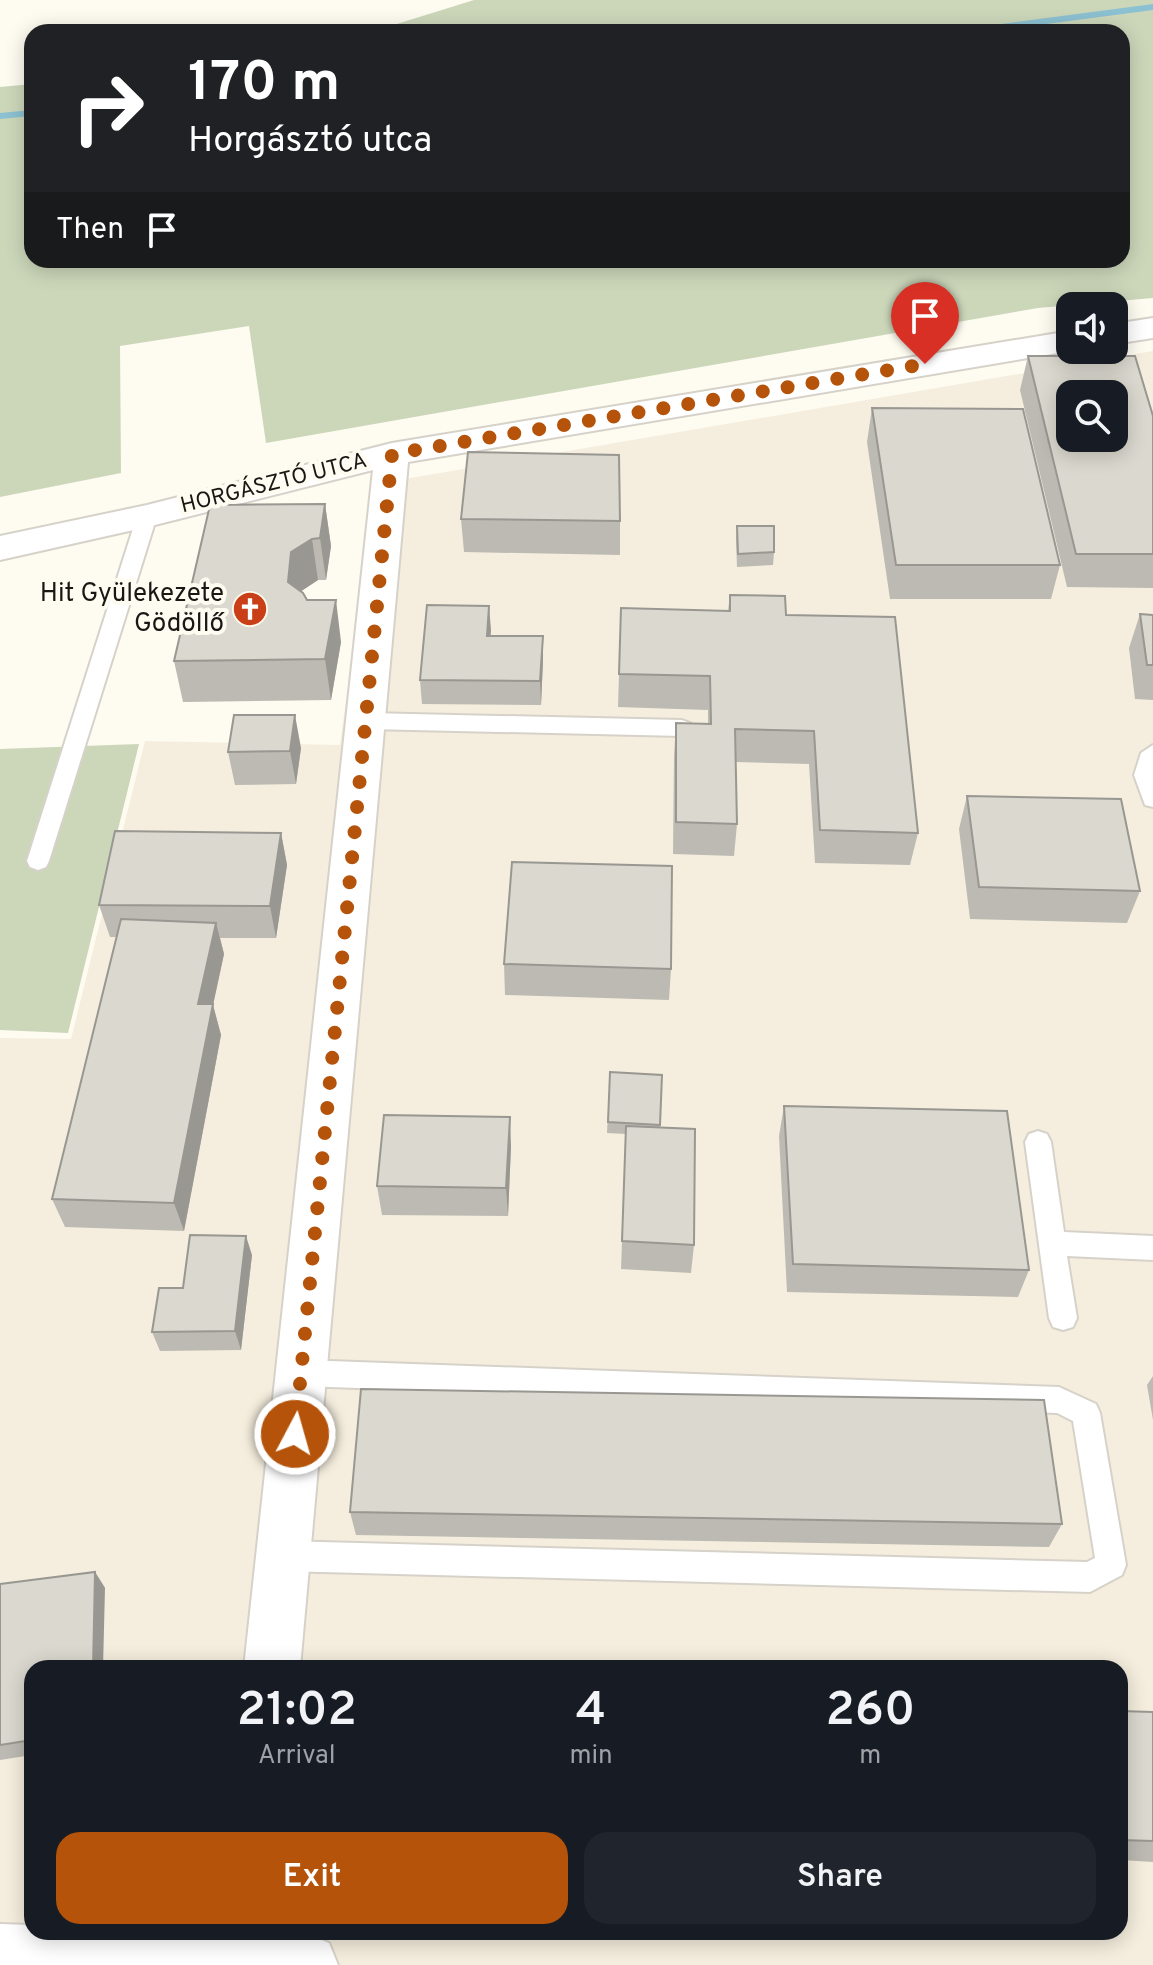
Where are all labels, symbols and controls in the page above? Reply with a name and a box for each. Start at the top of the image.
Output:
text: 170 m [188,50,340,120]
icon: right [56,56,160,160]
text: Horgásztó utca [188,119,432,165]
icon: arrive [140,208,184,252]
text: Then [56,212,124,249]
pin [891,282,959,364]
map controls [1056,292,1128,452]
button: sound [1056,292,1128,364]
icon: arrive [903,294,947,338]
button: search [1056,380,1128,452]
street label: HORGÁSZTÓ UTCA [177,445,370,520]
place label: Hit Gyülekezete Gödöllő [40,578,225,641]
church icon: Hit Gyülekezete Gödöllő [231,590,269,628]
position arrow [253,1392,337,1476]
text: 21:02 [237,1682,357,1742]
text: 4 [576,1682,606,1742]
text: 260 [825,1682,915,1742]
text: Arrival [258,1740,336,1773]
text: min [569,1740,613,1773]
text: m [859,1740,881,1773]
button: Exit [56,1832,568,1924]
button: Share [584,1832,1096,1924]

